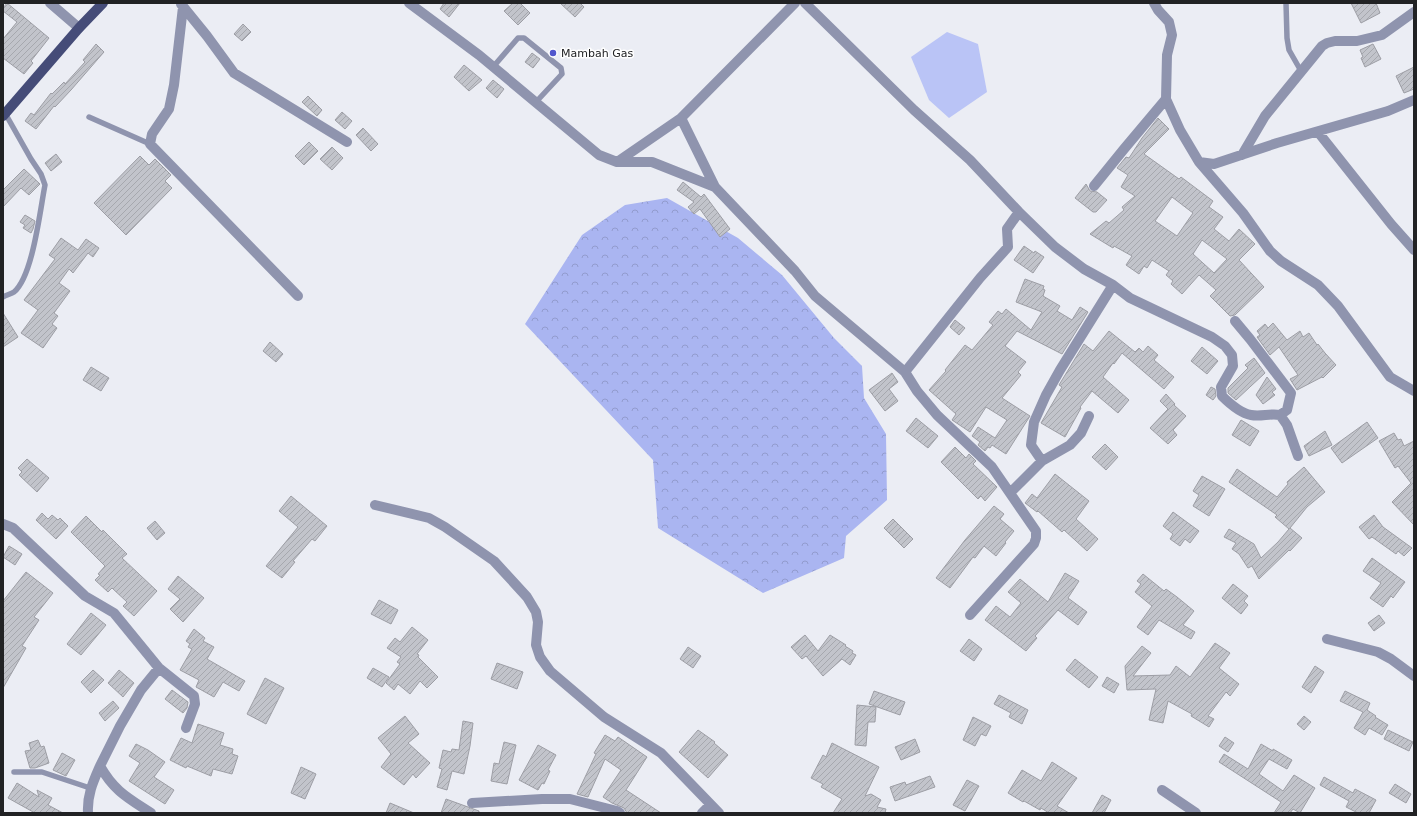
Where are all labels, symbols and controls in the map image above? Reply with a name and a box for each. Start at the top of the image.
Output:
place label: Mambah Gas [561,47,633,60]
marker: Mambah Gas [548,48,558,58]

